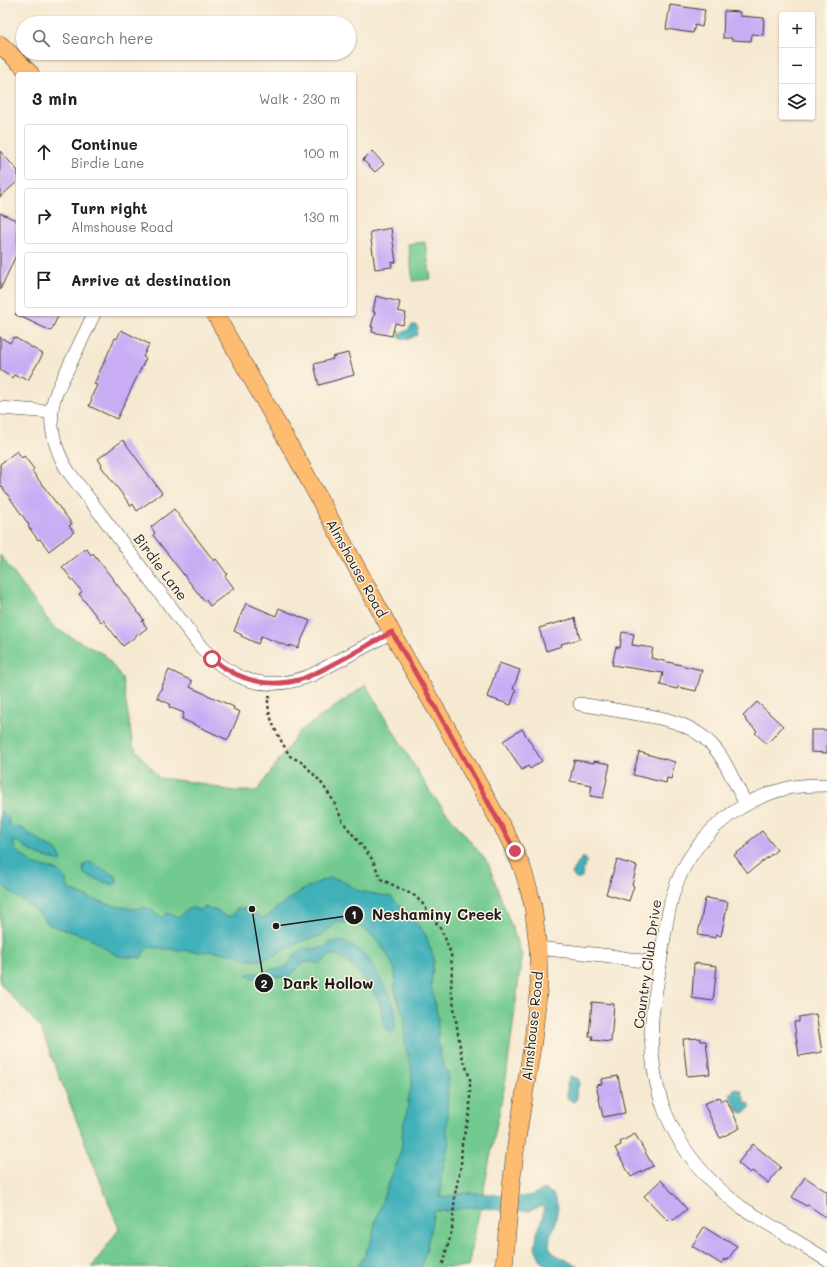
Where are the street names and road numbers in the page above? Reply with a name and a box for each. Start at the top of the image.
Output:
street label: Almshouse Road [322,515,392,621]
street label: Birdie Lane [130,530,192,604]
street label: Country Club Drive [629,898,665,1030]
street label: Almshouse Road [517,970,547,1082]

